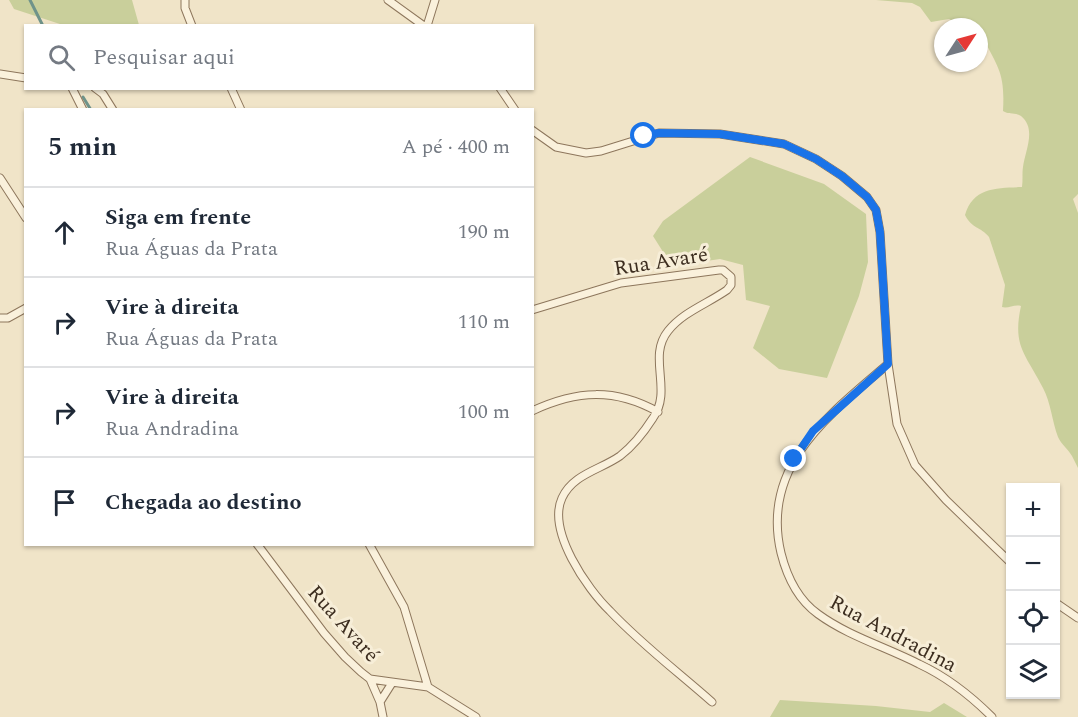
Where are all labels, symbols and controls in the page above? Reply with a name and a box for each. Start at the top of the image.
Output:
north arrow [934,18,988,72]
search box [24,24,534,90]
icon: search [45,41,78,74]
text: Pesquisar aqui [93,41,235,74]
route start [630,122,656,148]
text: 5 min [48,127,117,167]
text: A pé · 400 m [402,132,510,162]
text: Siga em frente [105,201,251,234]
icon: ahead [48,216,81,249]
text: 190 m [458,217,510,247]
text: Rua Águas da Prata [105,234,278,264]
street label: Rua Avaré [612,239,710,285]
text: Vire à direita [105,291,239,324]
icon: right [48,306,81,339]
text: 110 m [458,307,510,337]
text: Rua Águas da Prata [105,324,278,354]
text: Vire à direita [105,381,239,414]
icon: right [48,396,81,429]
text: 100 m [458,397,510,427]
text: Rua Andradina [105,414,239,444]
route end [780,445,806,471]
map controls [1006,483,1060,699]
button: + [1006,483,1060,537]
icon: arrive [48,486,81,519]
text: Chegada ao destino [105,486,302,519]
button: − [1006,537,1060,591]
street label: Rua Avaré [299,578,387,670]
street label: Rua Andradina [824,587,963,681]
button: locate [1006,591,1060,645]
button: layers [1006,645,1060,699]

